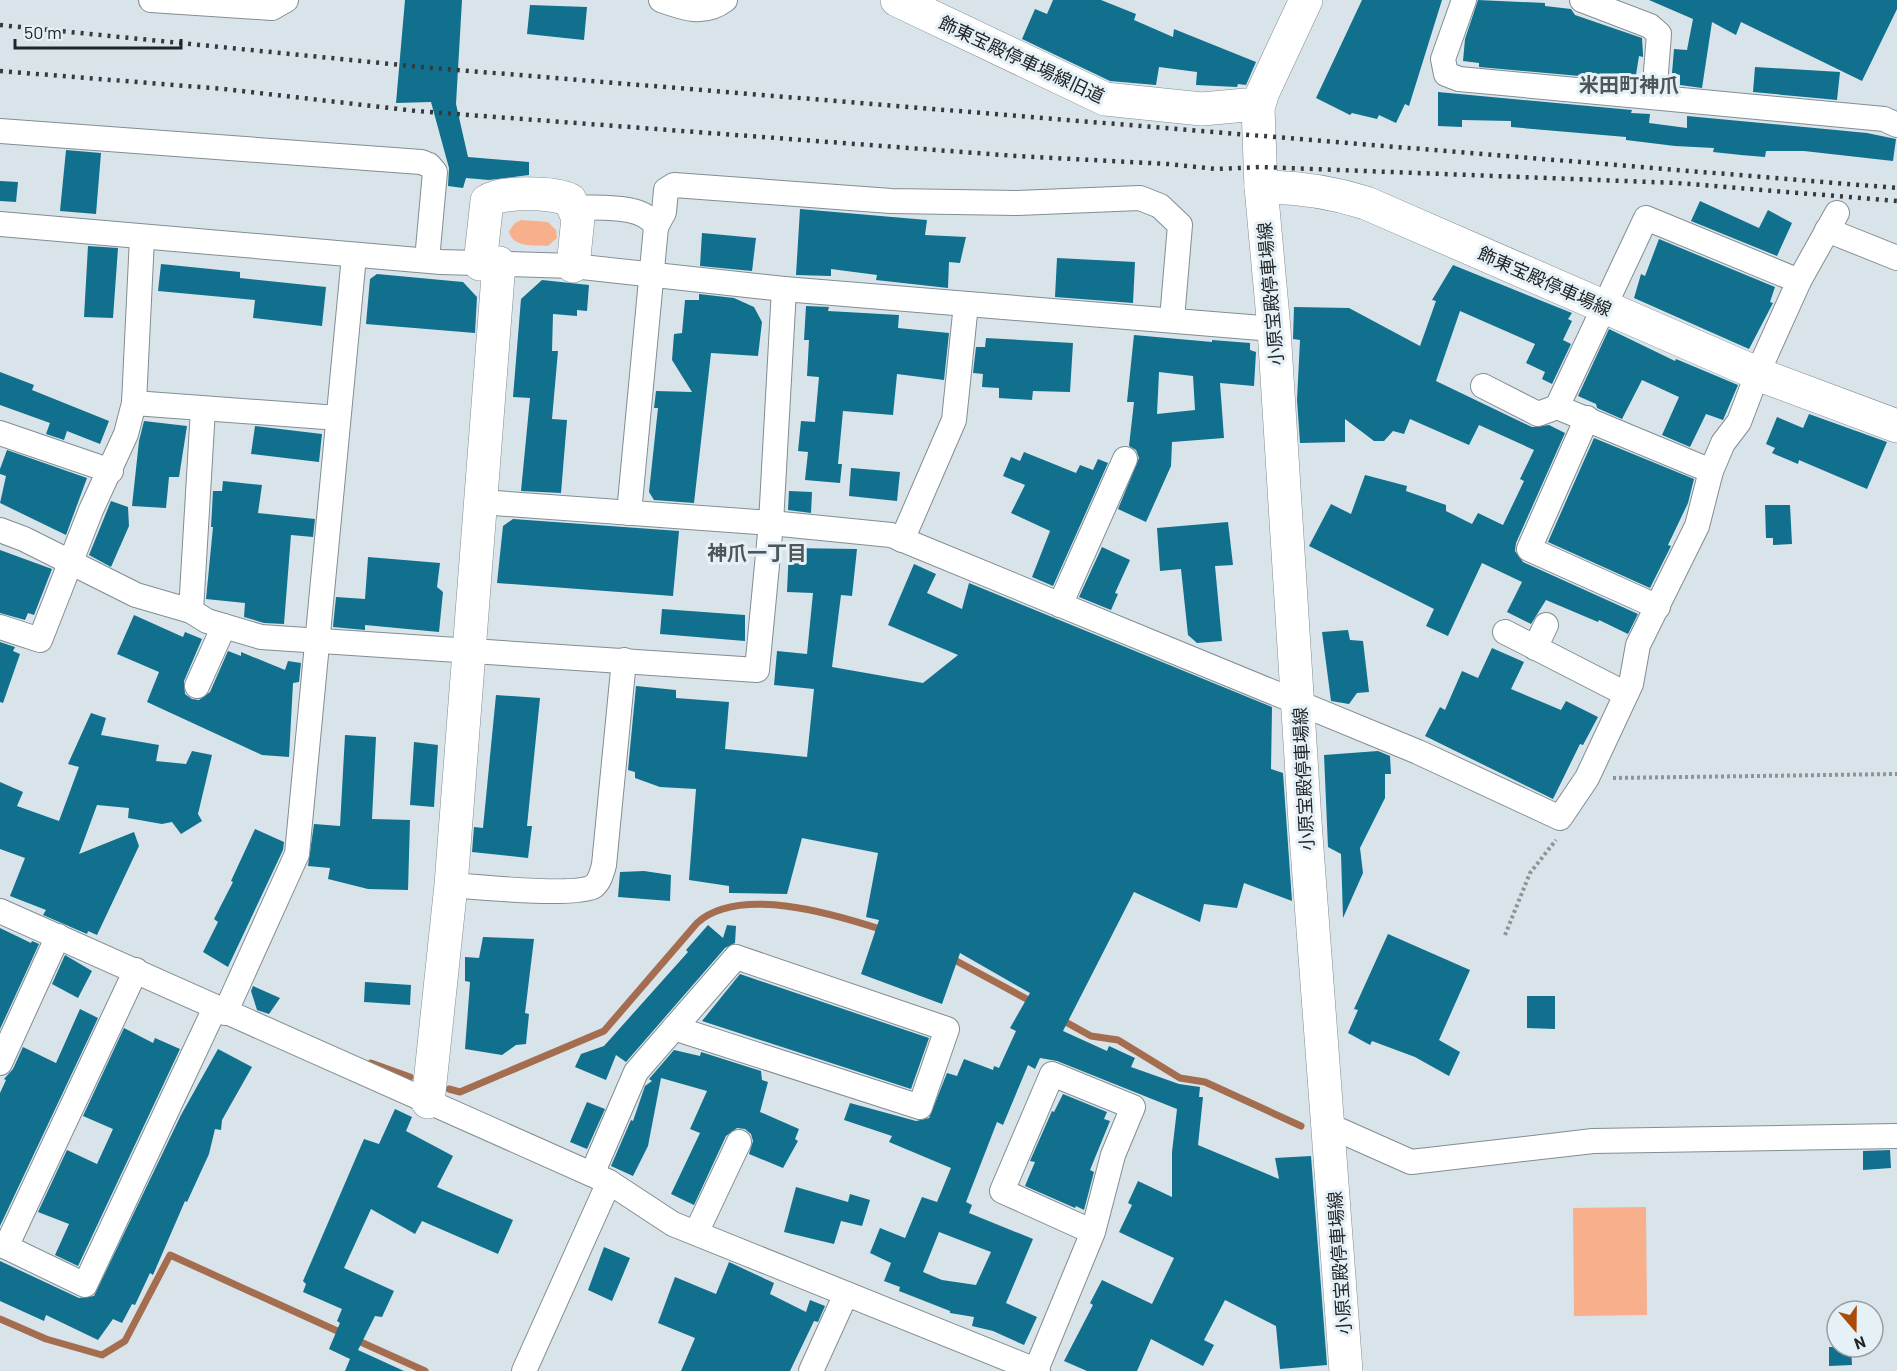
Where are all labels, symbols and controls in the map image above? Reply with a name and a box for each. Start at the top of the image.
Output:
street label: 飾東宝殿停車場線旧道 [936,11,1108,107]
scale bar [15,12,182,50]
text: 50 m [24,21,62,43]
district label: 米田町神爪 [1579,72,1679,96]
street label: 小原宝殿停車場線 [1253,221,1287,367]
street label: 飾東宝殿停車場線 [1475,242,1615,320]
district label: 神爪一丁目 [707,540,807,564]
street label: 小原宝殿停車場線 [1288,707,1318,851]
street label: 小原宝殿停車場線 [1323,1190,1355,1336]
north arrow [1825,1299,1885,1359]
text: N [1852,1333,1869,1354]

